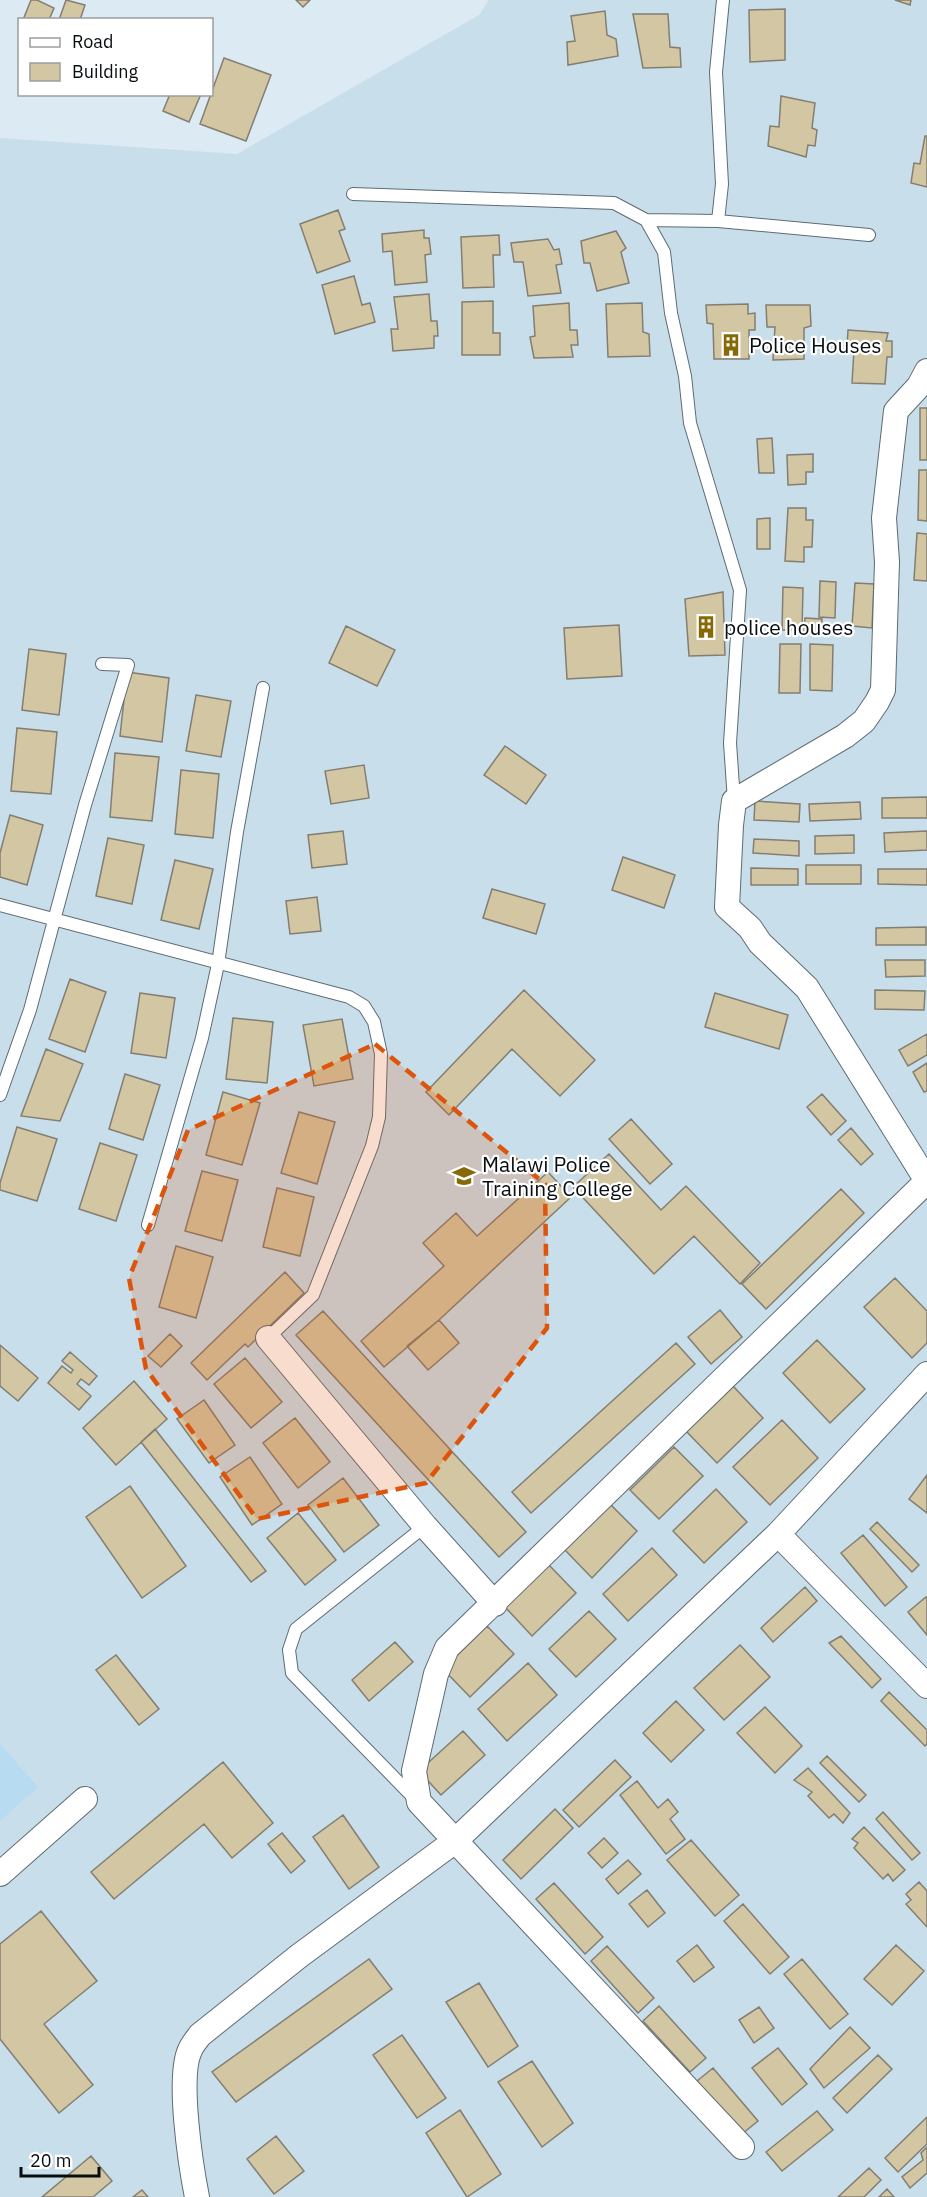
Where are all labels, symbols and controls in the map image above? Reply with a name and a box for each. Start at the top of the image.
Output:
legend [18,18,213,96]
text: Road [72,30,113,53]
text: Building [72,60,139,83]
place label: Police Houses [749,331,881,359]
building icon: Police Houses [718,332,744,358]
place label: police houses [724,613,853,641]
building icon: police houses [693,614,719,640]
place label: Malawi Police Training College [482,1150,632,1202]
school or university icon: Malawi Police Training College [451,1163,477,1189]
scale bar [21,2140,99,2178]
text: 20 m [30,2149,72,2172]

